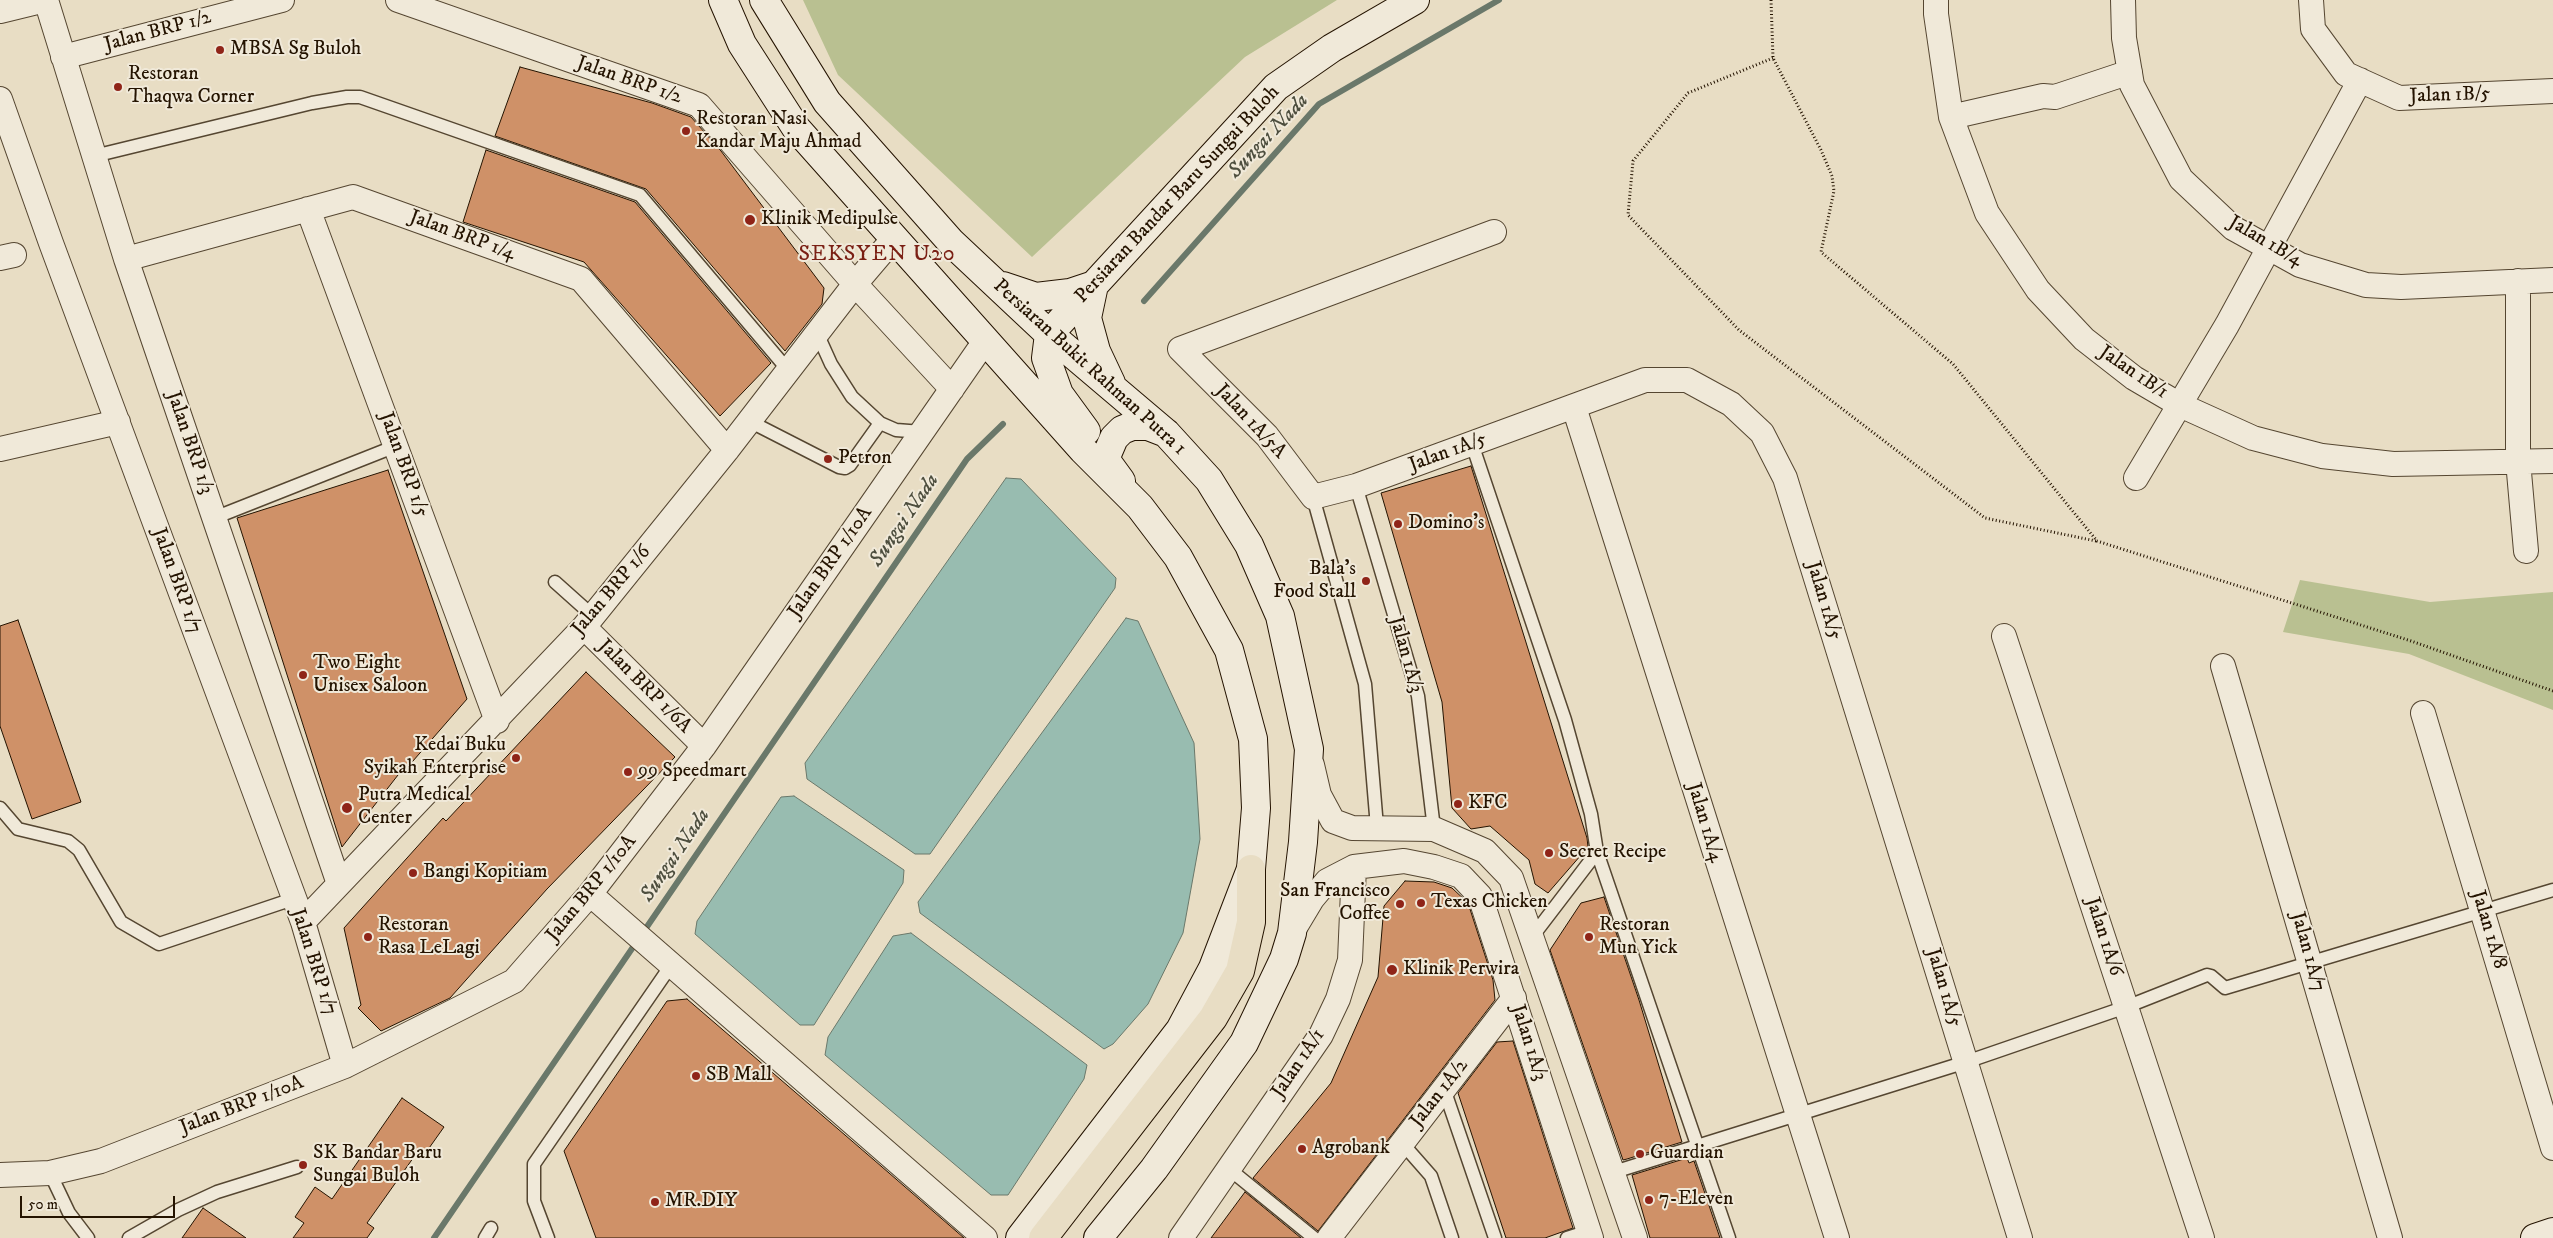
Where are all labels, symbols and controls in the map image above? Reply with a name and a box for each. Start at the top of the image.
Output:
street label: Jalan BRP 1/2 [102,6,214,58]
place label: MBSA Sg Buloh [230,38,361,62]
marker: MBSA Sg Buloh [214,44,226,56]
street label: Jalan BRP 1/2 [573,52,685,110]
place label: Restoran Thaqwa Corner [128,63,254,110]
marker: Restoran Thaqwa Corner [112,81,124,93]
street label: Persiaran Bandar Baru Sungai Buloh [1071,81,1285,309]
street label: Jalan 1B/5 [2409,83,2491,109]
water label: Sungai Nada [1223,89,1315,185]
place label: Restoran Nasi Kandar Maju Ahmad [696,108,861,155]
marker: Restoran Nasi Kandar Maju Ahmad [680,125,692,137]
street label: Jalan BRP 1/4 [406,206,518,266]
place label: Klinik Medipulse [761,208,898,232]
street label: Jalan 1B/4 [2224,211,2306,273]
marker: Klinik Medipulse [743,213,757,227]
district label: SEKSYEN U20 [797,242,957,268]
street label: Persiaran Bukit Rahman Putra 1 [987,275,1191,461]
street label: Jalan 1B/1 [2094,341,2172,405]
street label: Jalan 1A/5A [1209,380,1291,464]
street label: Jalan BRP 1/3 [160,388,218,498]
street label: Jalan BRP 1/5 [373,409,433,521]
street label: Jalan 1A/5 [1406,428,1490,478]
place label: Petron [838,447,892,471]
marker: Petron [822,453,834,465]
water label: Sungai Nada [865,470,945,572]
street label: Jalan BRP 1/10A [784,503,878,623]
place label: Domino's [1408,512,1484,536]
marker: Domino's [1392,518,1404,530]
street label: Jalan BRP 1/7 [146,525,206,637]
street label: Jalan BRP 1/6 [567,541,657,641]
place label: Bala’s Food Stall [1273,558,1356,605]
street label: Jalan 1A/5 [1800,559,1846,643]
marker: Bala’s Food Stall [1360,575,1372,587]
street label: Jalan 1A/3 [1383,614,1427,696]
street label: Jalan BRP 1/6A [592,635,696,739]
place label: Two Eight Unisex Saloon [313,652,428,699]
marker: Two Eight Unisex Saloon [297,669,309,681]
place label: Kedai Buku Syikah Enterprise [364,734,506,781]
marker: Kedai Buku Syikah Enterprise [510,752,522,764]
place label: 99 Speedmart [638,760,747,784]
marker: 99 Speedmart [622,766,634,778]
street label: Jalan 1A/4 [1681,780,1727,866]
place label: Putra Medical Center [358,784,470,831]
place label: KFC [1468,792,1508,816]
marker: KFC [1452,798,1464,810]
marker: Putra Medical Center [340,801,354,815]
water label: Sungai Nada [636,805,716,907]
street label: Jalan BRP 1/10A [542,831,642,947]
place label: Secret Recipe [1559,841,1666,865]
marker: Secret Recipe [1543,847,1555,859]
place label: Bangi Kopitiam [423,861,548,885]
marker: Bangi Kopitiam [407,867,419,879]
place label: San Francisco Coffee [1280,880,1390,927]
street label: Jalan 1A/8 [2465,888,2511,972]
place label: Texas Chicken [1431,891,1548,915]
street label: Jalan 1A/6 [2079,895,2127,979]
marker: Texas Chicken [1415,897,1427,909]
marker: San Francisco Coffee [1394,898,1406,910]
street label: Jalan BRP 1/7 [285,906,341,1018]
street label: Jalan 1A/7 [2284,910,2330,994]
place label: Restoran Rasa LeLagi [378,914,480,961]
place label: Restoran Mun Yick [1599,914,1678,961]
marker: Restoran Rasa LeLagi [362,931,374,943]
marker: Restoran Mun Yick [1583,931,1595,943]
street label: Jalan 1A/5 [1920,946,1966,1030]
place label: Klinik Perwira [1403,958,1519,982]
marker: Klinik Perwira [1385,963,1399,977]
street label: Jalan 1A/3 [1504,1002,1552,1084]
street label: Jalan 1A/1 [1267,1025,1331,1103]
street label: Jalan 1A/2 [1406,1055,1474,1133]
place label: SB Mall [706,1064,772,1088]
marker: SB Mall [690,1070,702,1082]
street label: Jalan BRP 1/10A [177,1071,307,1141]
place label: Agrobank [1312,1137,1390,1161]
place label: SK Bandar Baru Sungai Buloh [313,1142,442,1189]
place label: Guardian [1650,1142,1724,1166]
marker: Agrobank [1296,1143,1308,1155]
marker: Guardian [1634,1148,1646,1160]
marker: SK Bandar Baru Sungai Buloh [297,1159,309,1171]
scale bar [22,1186,178,1218]
place label: 7-Eleven [1659,1188,1734,1212]
place label: MR.DIY [665,1190,737,1214]
marker: 7-Eleven [1643,1194,1655,1206]
text: 50 m [28,1195,58,1214]
marker: MR.DIY [649,1196,661,1208]

